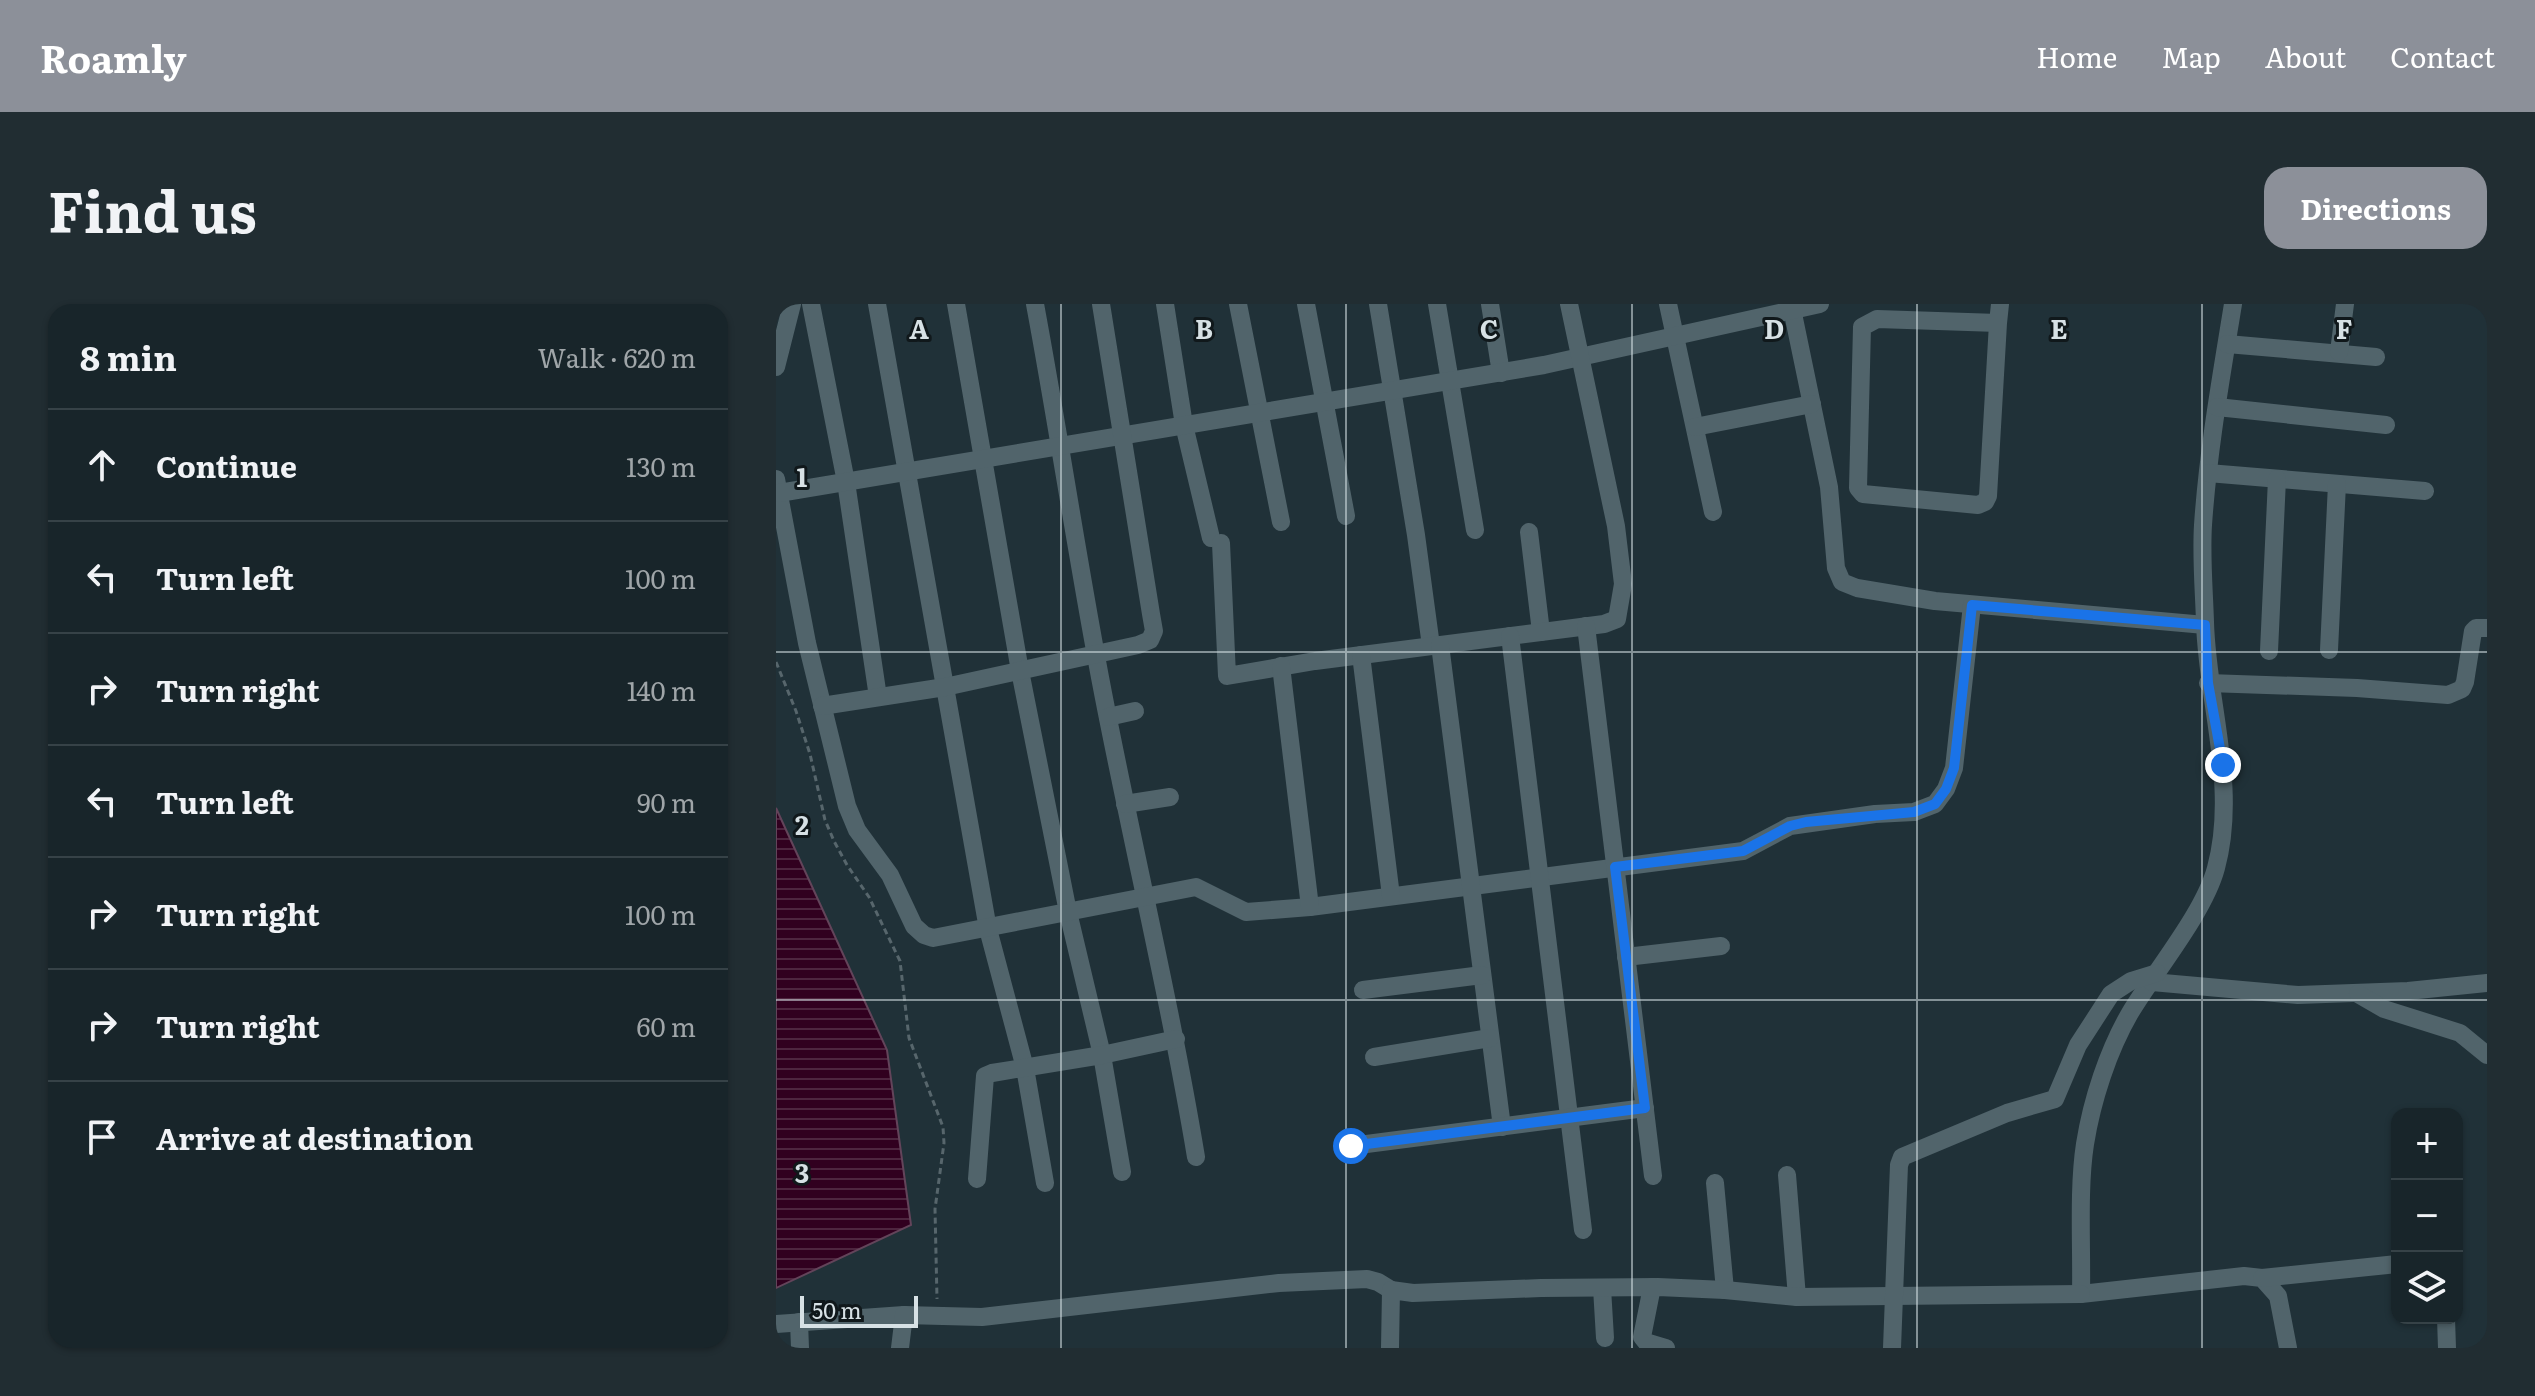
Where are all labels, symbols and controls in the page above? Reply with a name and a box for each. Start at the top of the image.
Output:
text: Roamly [40,28,186,85]
text: Home [2036,35,2117,77]
text: Map [2161,35,2221,77]
text: About [2265,35,2346,77]
text: Contact [2390,35,2495,77]
text: Find us [48,167,257,250]
button: Directions [2264,167,2487,249]
text: A [909,308,929,347]
text: B [1195,308,1213,347]
text: C [1480,308,1498,347]
text: D [1764,308,1784,347]
text: E [2050,308,2068,347]
text: F [2336,308,2352,347]
text: 8 min [80,331,177,381]
text: Walk · 620 m [538,337,696,376]
icon: ahead [80,443,124,487]
text: Continue [156,443,297,487]
text: 130 m [626,446,696,485]
text: 1 [797,456,808,495]
icon: left [80,555,124,599]
text: Turn left [156,555,294,599]
text: 100 m [625,558,696,597]
icon: right [80,667,124,711]
text: Turn right [156,667,320,711]
text: 140 m [627,670,696,709]
route end [2205,747,2241,783]
icon: left [80,779,124,823]
text: Turn left [156,779,294,823]
text: 90 m [637,782,696,821]
text: 2 [795,804,809,843]
icon: right [80,891,124,935]
text: Turn right [156,891,320,935]
text: 100 m [625,894,696,933]
icon: right [80,1003,124,1047]
text: Turn right [156,1003,320,1047]
text: 60 m [637,1006,696,1045]
map controls [2391,1108,2463,1324]
button: + [2391,1108,2463,1180]
icon: arrive [80,1115,124,1159]
text: Arrive at destination [156,1115,473,1159]
route start [1333,1128,1369,1164]
text: 3 [795,1152,809,1191]
button: − [2391,1180,2463,1252]
button: layers [2391,1252,2463,1324]
scale bar [800,1292,918,1328]
text: 50 m [812,1293,862,1326]

